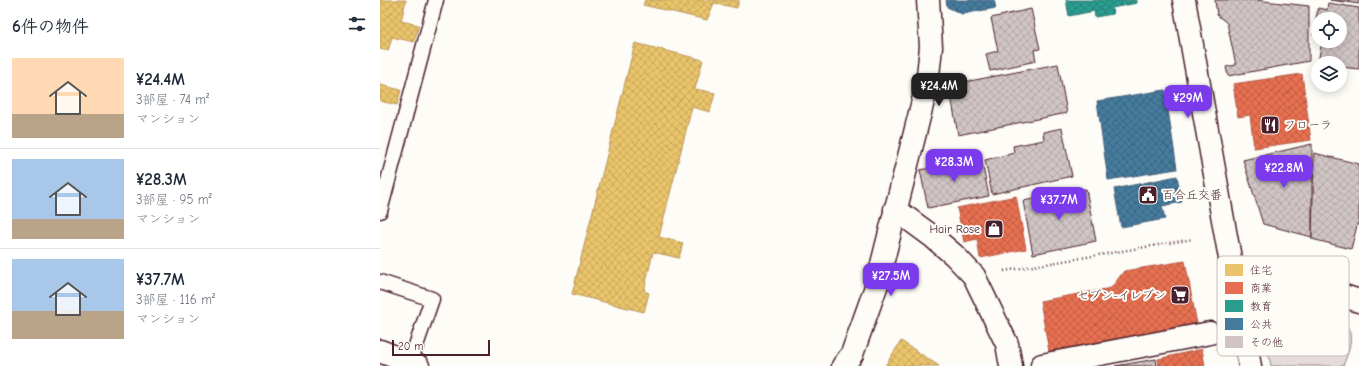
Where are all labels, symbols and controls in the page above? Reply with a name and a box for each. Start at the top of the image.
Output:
map controls [1311,12,1347,92]
button: locate [1311,12,1347,48]
icon: filters [346,13,368,35]
text: 6件の物件 [12,17,89,36]
button: layers [1311,56,1347,92]
text: ¥24.4M [136,70,185,89]
pin: ¥24.4M [906,73,972,107]
icon: home [44,74,92,122]
text: ¥24.4M [920,78,958,93]
pin: ¥29M [1164,85,1212,119]
text: ¥29M [1173,90,1203,105]
text: 3部屋 · 74 m² [136,92,209,107]
text: マンション [136,111,200,126]
restaurant icon: フローラ [1259,114,1281,136]
place label: フローラ [1284,118,1332,132]
pin: ¥28.3M [921,149,987,183]
text: ¥28.3M [935,154,973,169]
pin: ¥22.8M [1251,155,1317,189]
text: ¥22.8M [1265,160,1303,175]
text: ¥28.3M [136,170,187,189]
icon: home [44,175,92,223]
public building icon: 百合丘交番 [1137,184,1159,206]
pin: ¥37.7M [1026,187,1092,221]
place label: 百合丘交番 [1162,188,1222,202]
text: 3部屋 · 95 m² [136,192,212,207]
text: ¥37.7M [1040,192,1078,207]
text: マンション [136,211,200,226]
shop icon: Hair Rose [983,218,1005,240]
place label: Hair Rose [929,222,980,236]
legend [1217,256,1349,356]
pin: ¥27.5M [858,263,924,297]
text: 住宅 [1250,264,1272,277]
text: ¥27.5M [872,268,910,283]
text: ¥37.7M [136,270,185,289]
icon: home [44,275,92,323]
text: 商業 [1250,282,1272,295]
supermarket icon: セブン-イレブン [1169,284,1191,306]
place label: セブン-イレブン [1077,288,1166,302]
text: 3部屋 · 116 m² [136,292,215,307]
text: 教育 [1250,300,1272,313]
text: マンション [136,311,200,326]
text: 公共 [1250,318,1272,331]
text: その他 [1250,336,1283,349]
scale bar [392,338,490,357]
text: 20 m [398,340,423,353]

